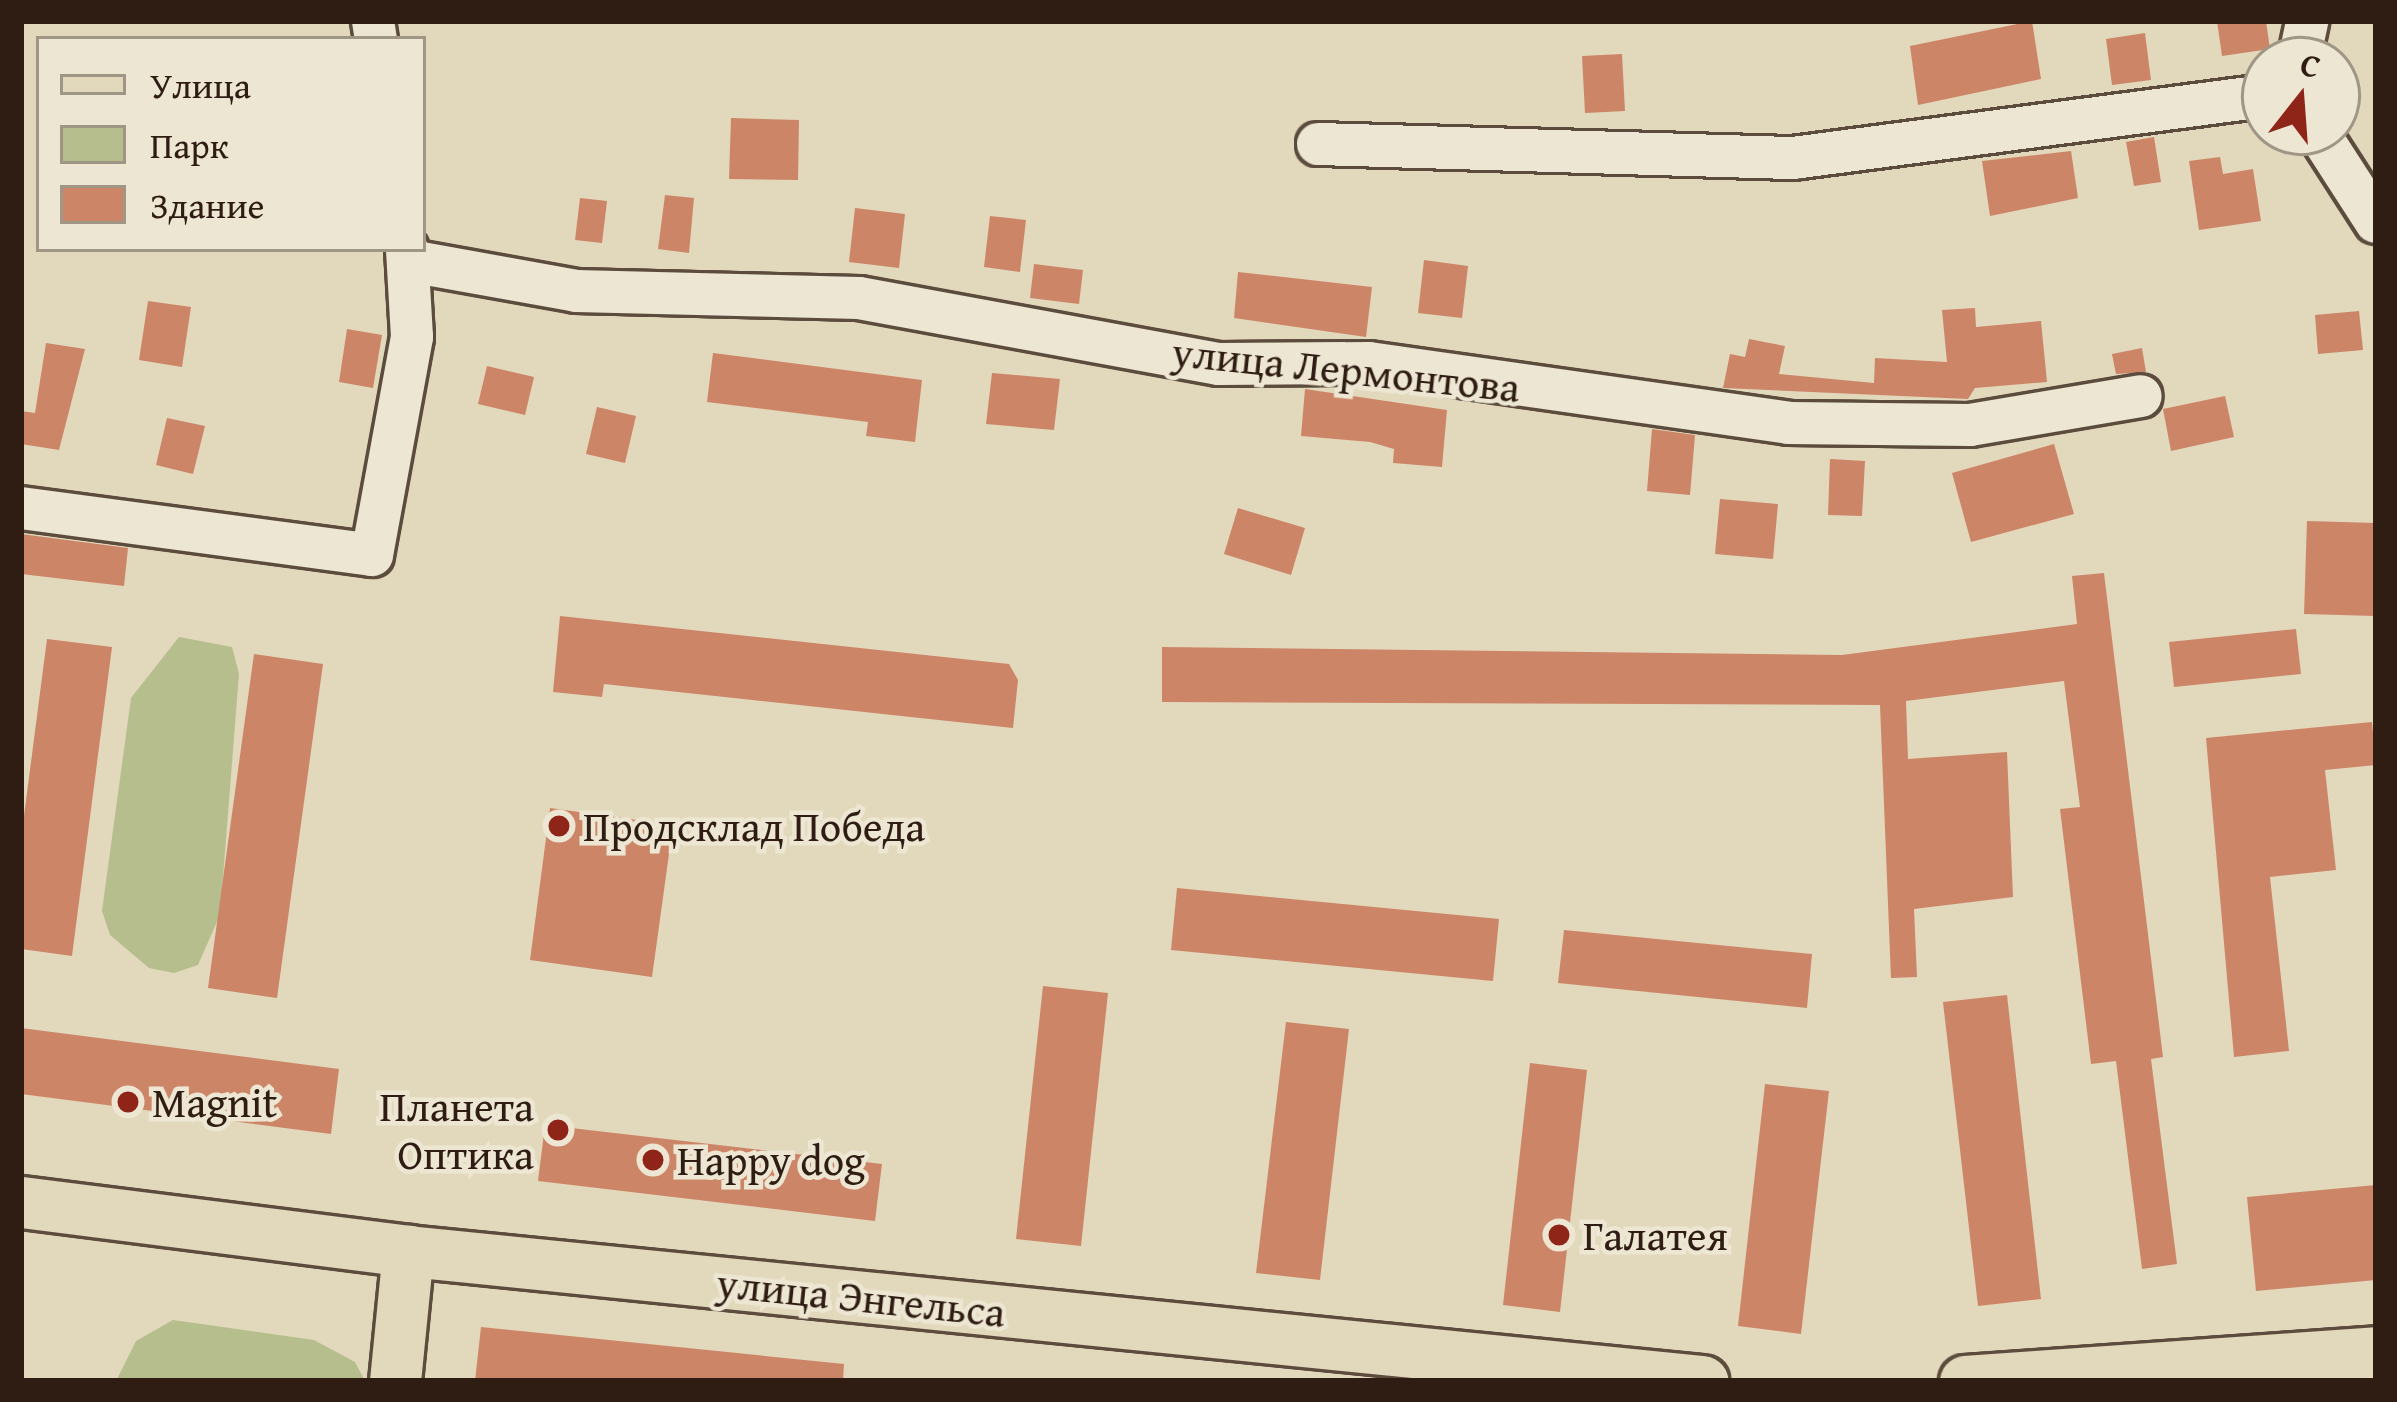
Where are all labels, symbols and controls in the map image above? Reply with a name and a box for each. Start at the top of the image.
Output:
legend [36,36,426,252]
north arrow [2241,36,2361,156]
text: С [2295,39,2327,90]
text: Улица [150,58,251,111]
text: Парк [150,118,229,171]
text: Здание [150,178,265,231]
street label: улица Лермонтова [1169,326,1523,412]
place label: Продсклад Победа [583,801,925,851]
marker: Продсклад Победа [546,813,572,839]
place label: Magnit [152,1077,277,1127]
place label: Планета Оптика [379,1081,534,1180]
marker: Magnit [115,1089,141,1115]
marker: Планета Оптика [545,1117,571,1143]
place label: Happy dog [677,1135,865,1185]
marker: Happy dog [640,1147,666,1173]
place label: Галатея [1583,1210,1728,1260]
marker: Галатея [1546,1222,1572,1248]
street label: улица Энгельса [714,1257,1008,1337]

